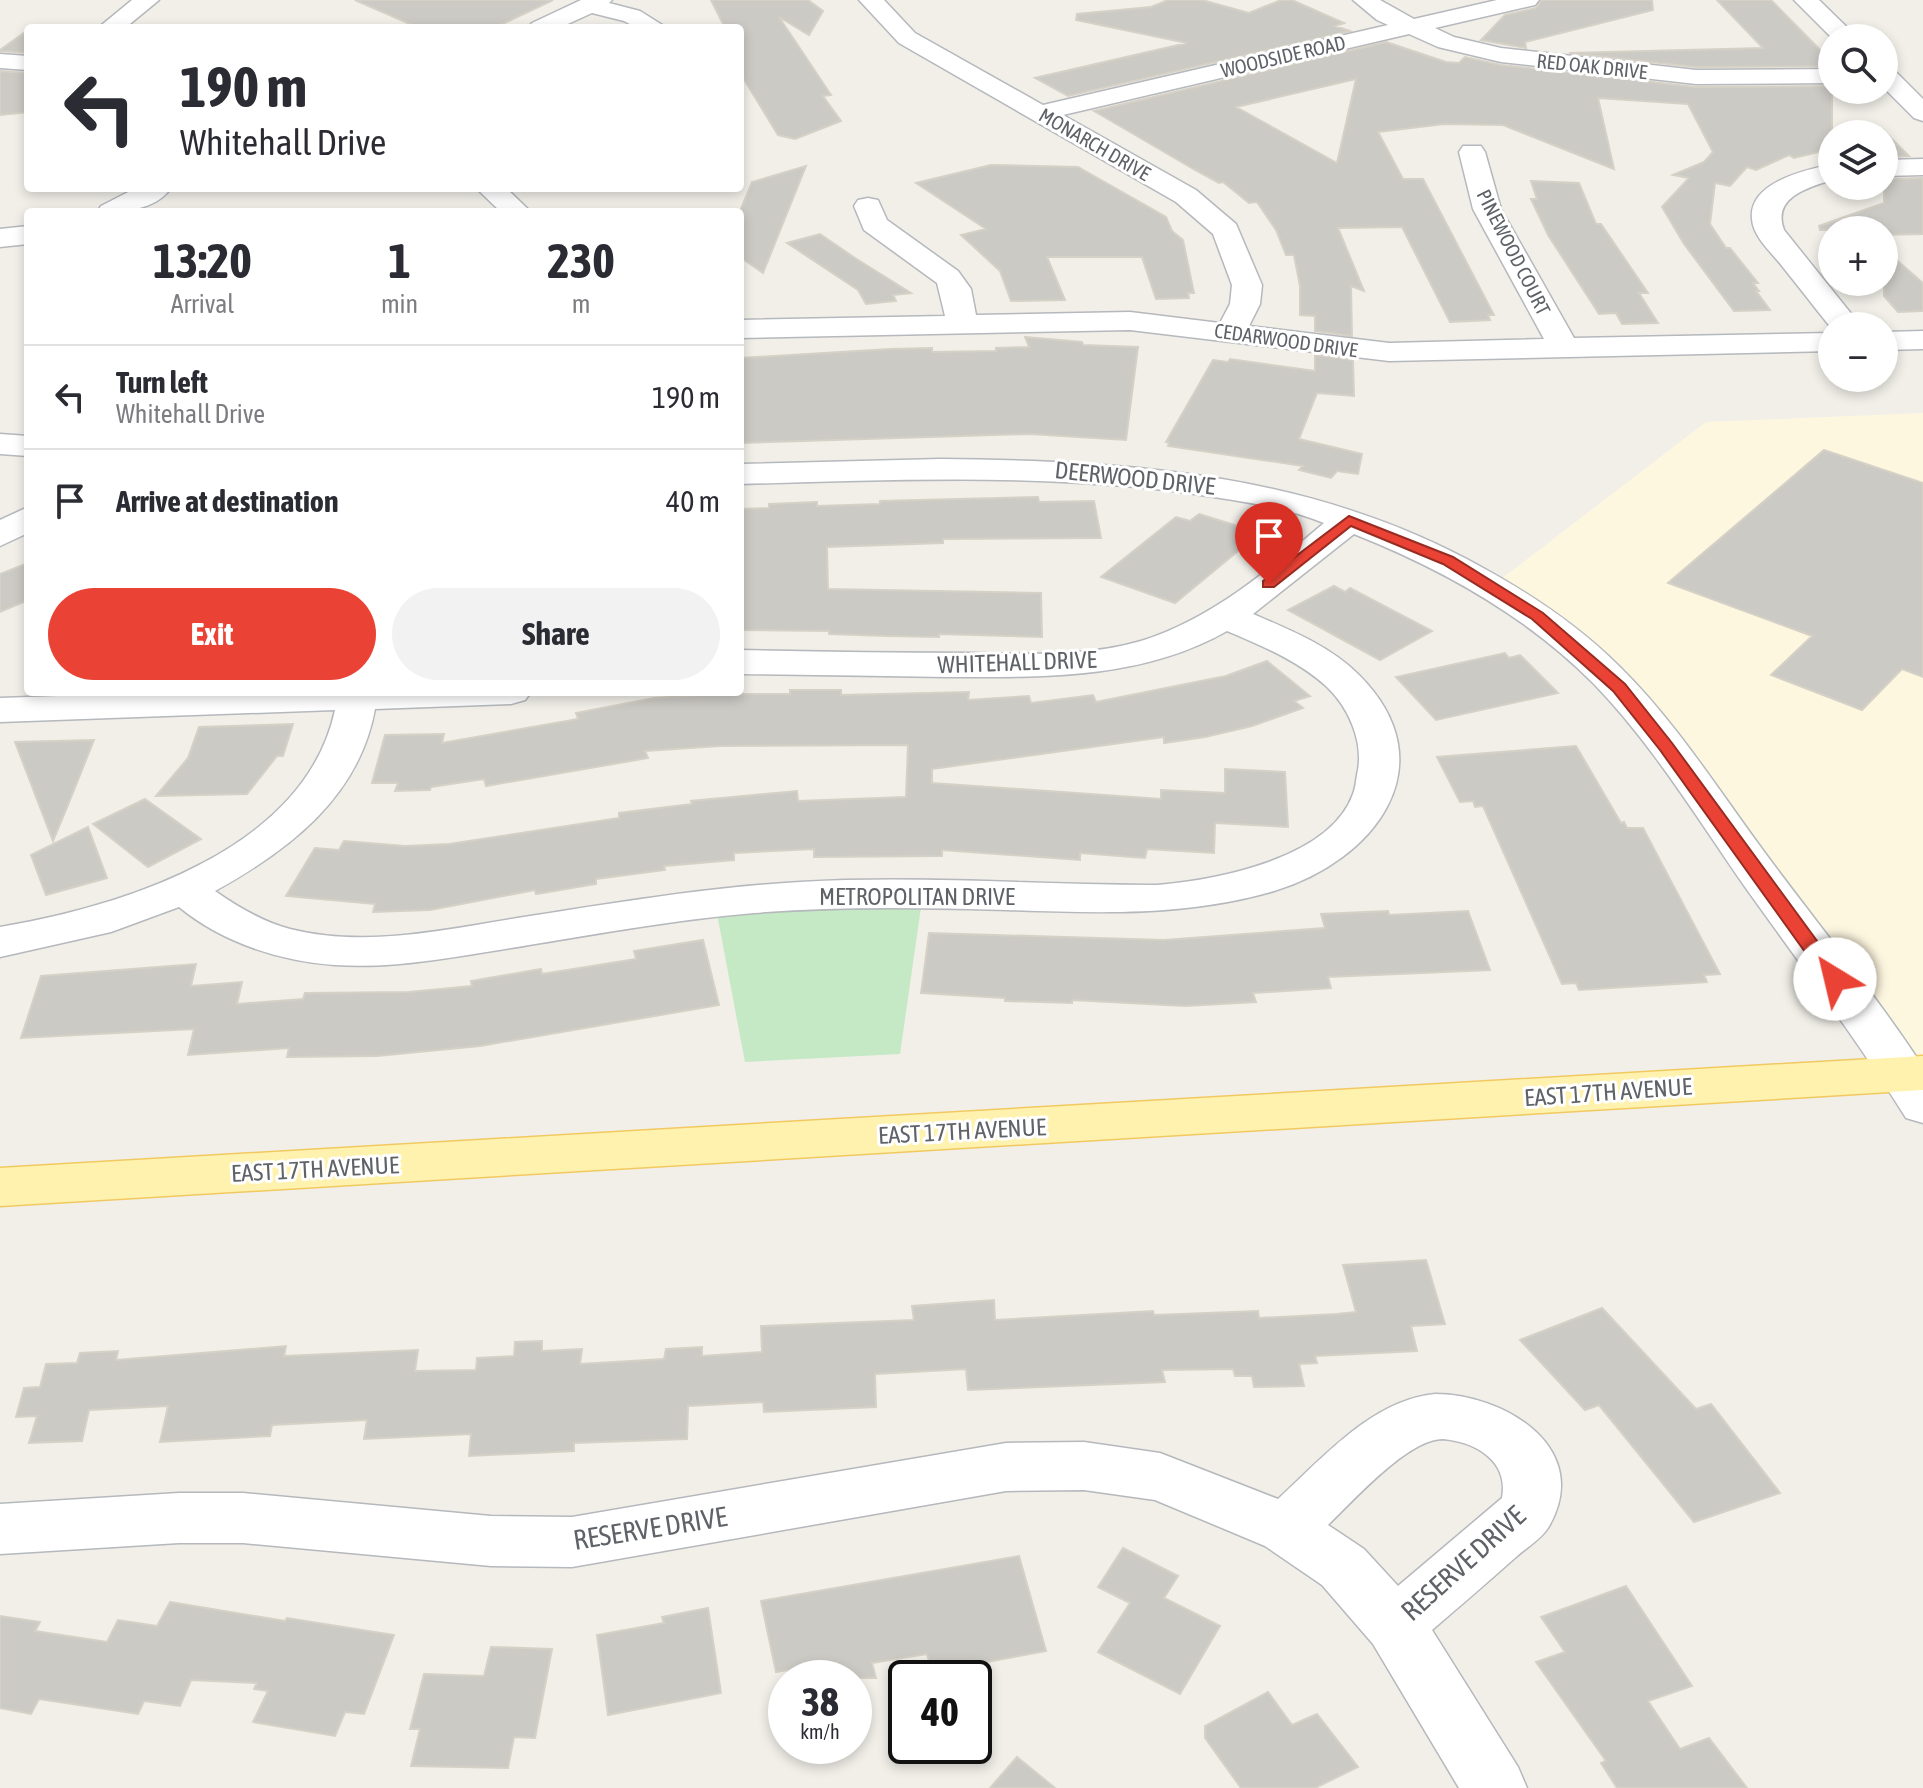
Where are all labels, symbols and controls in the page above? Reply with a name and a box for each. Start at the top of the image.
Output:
map controls [1818,24,1898,392]
button: search [1818,24,1898,104]
street label: WOODSIDE ROAD [1218,30,1348,82]
street label: RED OAK DRIVE [1536,49,1649,83]
text: 190 m [180,55,307,119]
icon: left [48,56,152,160]
street label: MONARCH DRIVE [1035,103,1155,185]
button: layers [1818,120,1898,200]
text: Whitehall Drive [180,121,386,163]
street label: PINEWOOD COURT [1472,185,1556,319]
button: + [1818,216,1898,296]
text: 13:20 [153,233,252,288]
text: 1 [388,233,411,288]
text: 230 [547,233,615,288]
text: Arrival [171,289,234,319]
text: min [381,289,418,319]
text: m [572,289,590,319]
button: − [1818,312,1898,392]
street label: CEDARWOOD DRIVE [1213,319,1360,362]
text: Turn left [116,365,208,399]
icon: left [48,375,92,419]
text: 190 m [652,380,720,414]
text: Whitehall Drive [116,399,265,429]
street label: DEERWOOD DRIVE [1053,456,1217,500]
icon: arrive [48,479,92,523]
text: Arrive at destination [116,484,338,518]
text: 40 m [666,484,720,518]
pin [1235,502,1303,584]
icon: arrive [1247,514,1291,558]
button: Exit [48,588,376,680]
button: Share [392,588,720,680]
street label: WHITEHALL DRIVE [937,646,1097,678]
street label: METROPOLITAN DRIVE [819,883,1015,910]
position arrow [1793,937,1877,1021]
street label: EAST 17TH AVENUE [1523,1073,1693,1111]
street label: EAST 17TH AVENUE [877,1113,1047,1149]
street label: EAST 17TH AVENUE [230,1151,400,1187]
street label: RESERVE DRIVE [1395,1499,1531,1627]
street label: RESERVE DRIVE [571,1500,729,1556]
speed limit sign: 40 [888,1660,992,1764]
text: 38 [801,1679,839,1724]
text: km/h [800,1720,840,1743]

